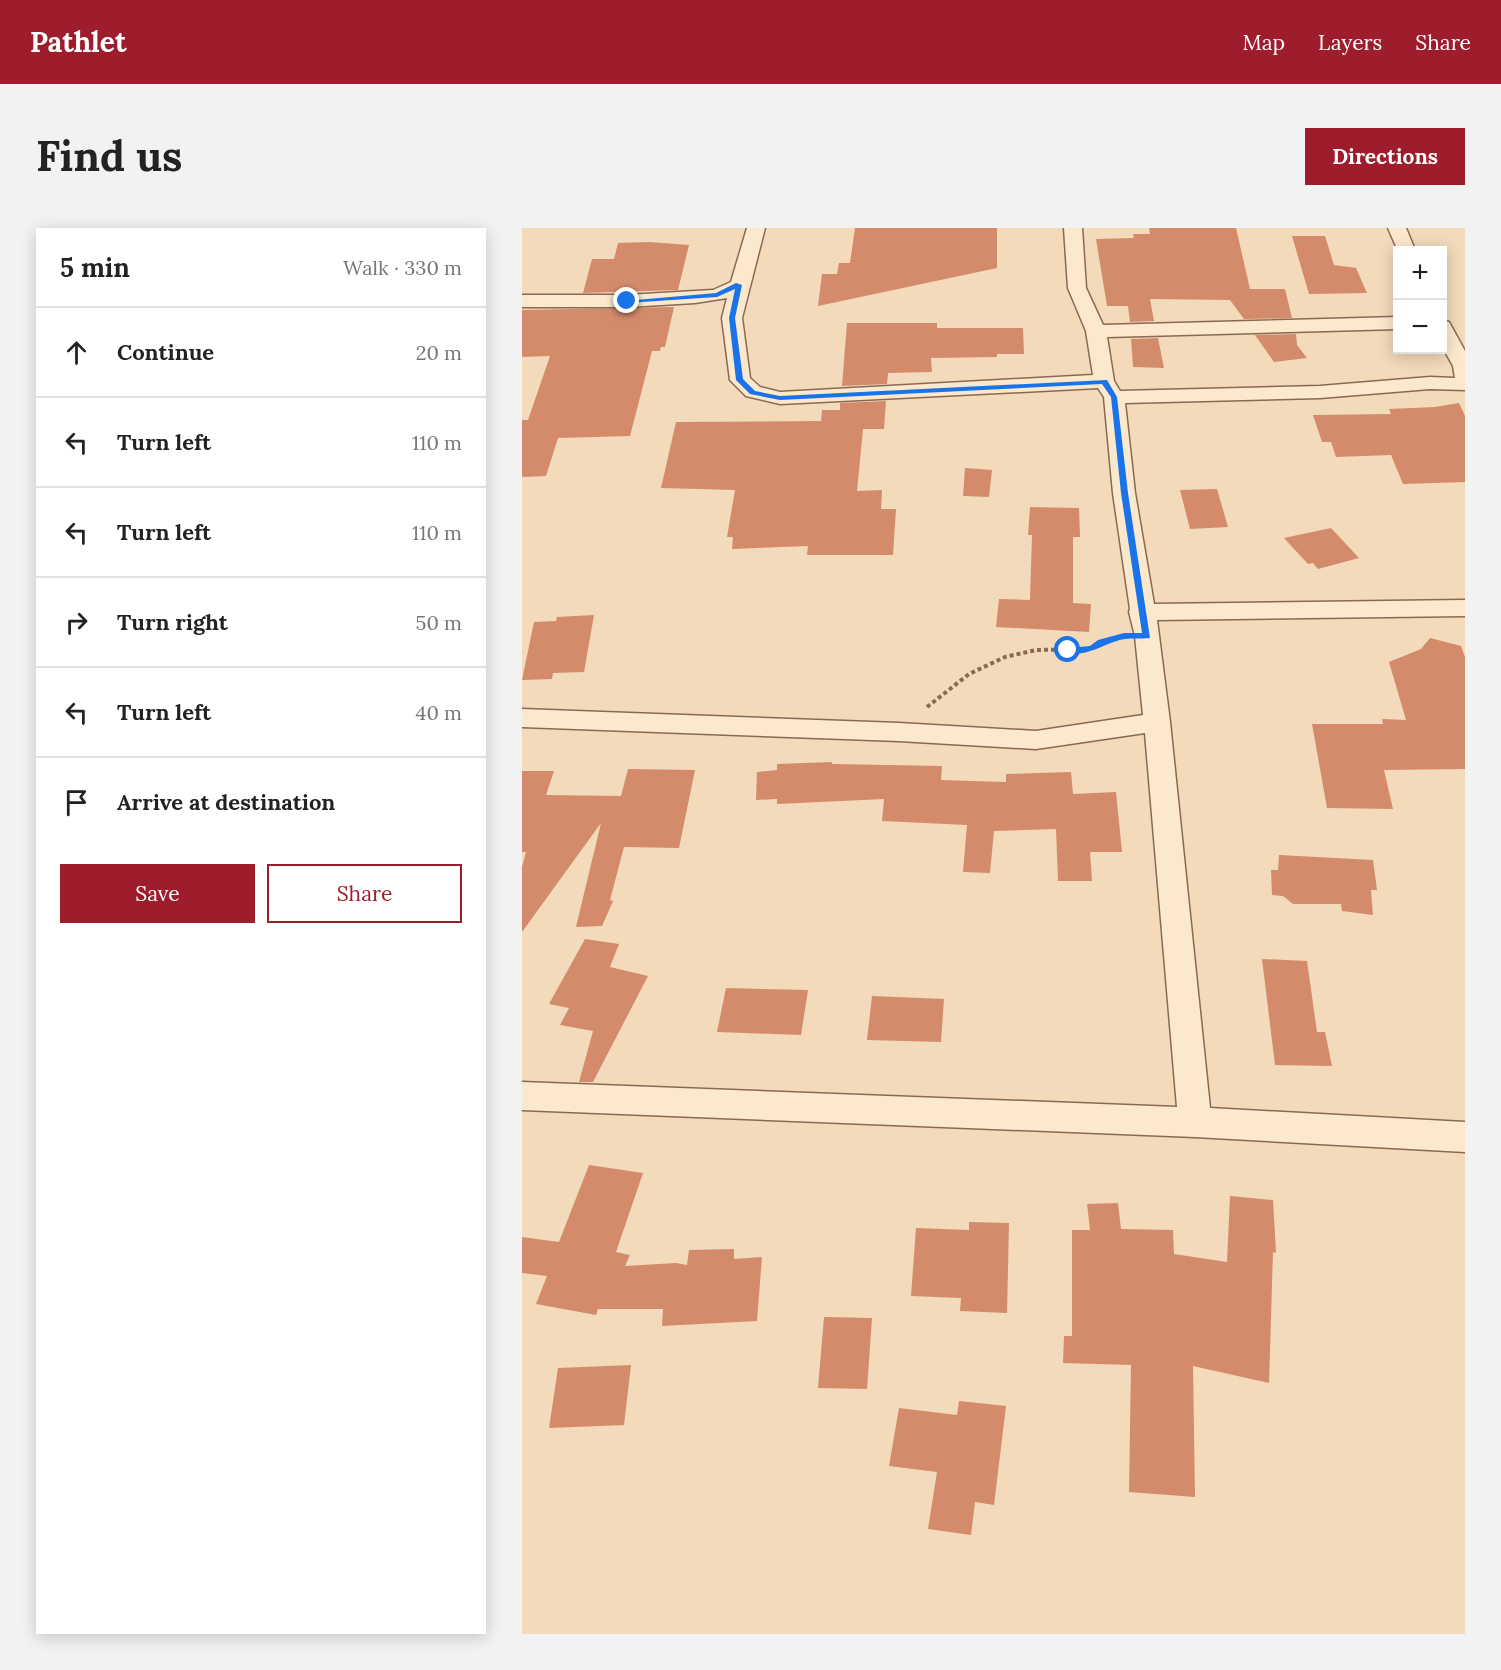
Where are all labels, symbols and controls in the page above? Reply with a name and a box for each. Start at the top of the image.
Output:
text: Pathlet [30,24,127,60]
text: Map [1242,29,1285,56]
text: Layers [1318,29,1382,56]
text: Share [1415,29,1471,56]
button: Directions [1305,128,1465,185]
text: Find us [36,129,182,183]
map controls [1393,246,1447,354]
button: + [1393,246,1447,300]
text: 5 min [60,251,130,284]
text: Walk · 330 m [343,255,462,280]
route end [613,287,639,313]
button: − [1393,300,1447,354]
icon: ahead [60,336,93,369]
text: Continue [117,338,214,366]
text: 20 m [416,340,462,365]
icon: left [60,426,93,459]
text: Turn left [117,428,211,456]
text: 110 m [412,430,462,455]
icon: left [60,516,93,549]
text: Turn left [117,518,211,546]
text: 110 m [412,520,462,545]
icon: right [60,606,93,639]
text: Turn right [117,608,228,636]
text: 50 m [416,610,462,635]
route start [1054,636,1080,662]
icon: left [60,696,93,729]
text: Turn left [117,698,211,726]
text: 40 m [416,700,462,725]
icon: arrive [60,786,93,819]
text: Arrive at destination [117,788,335,816]
button: Save [60,864,255,923]
button: Share [267,864,462,923]

